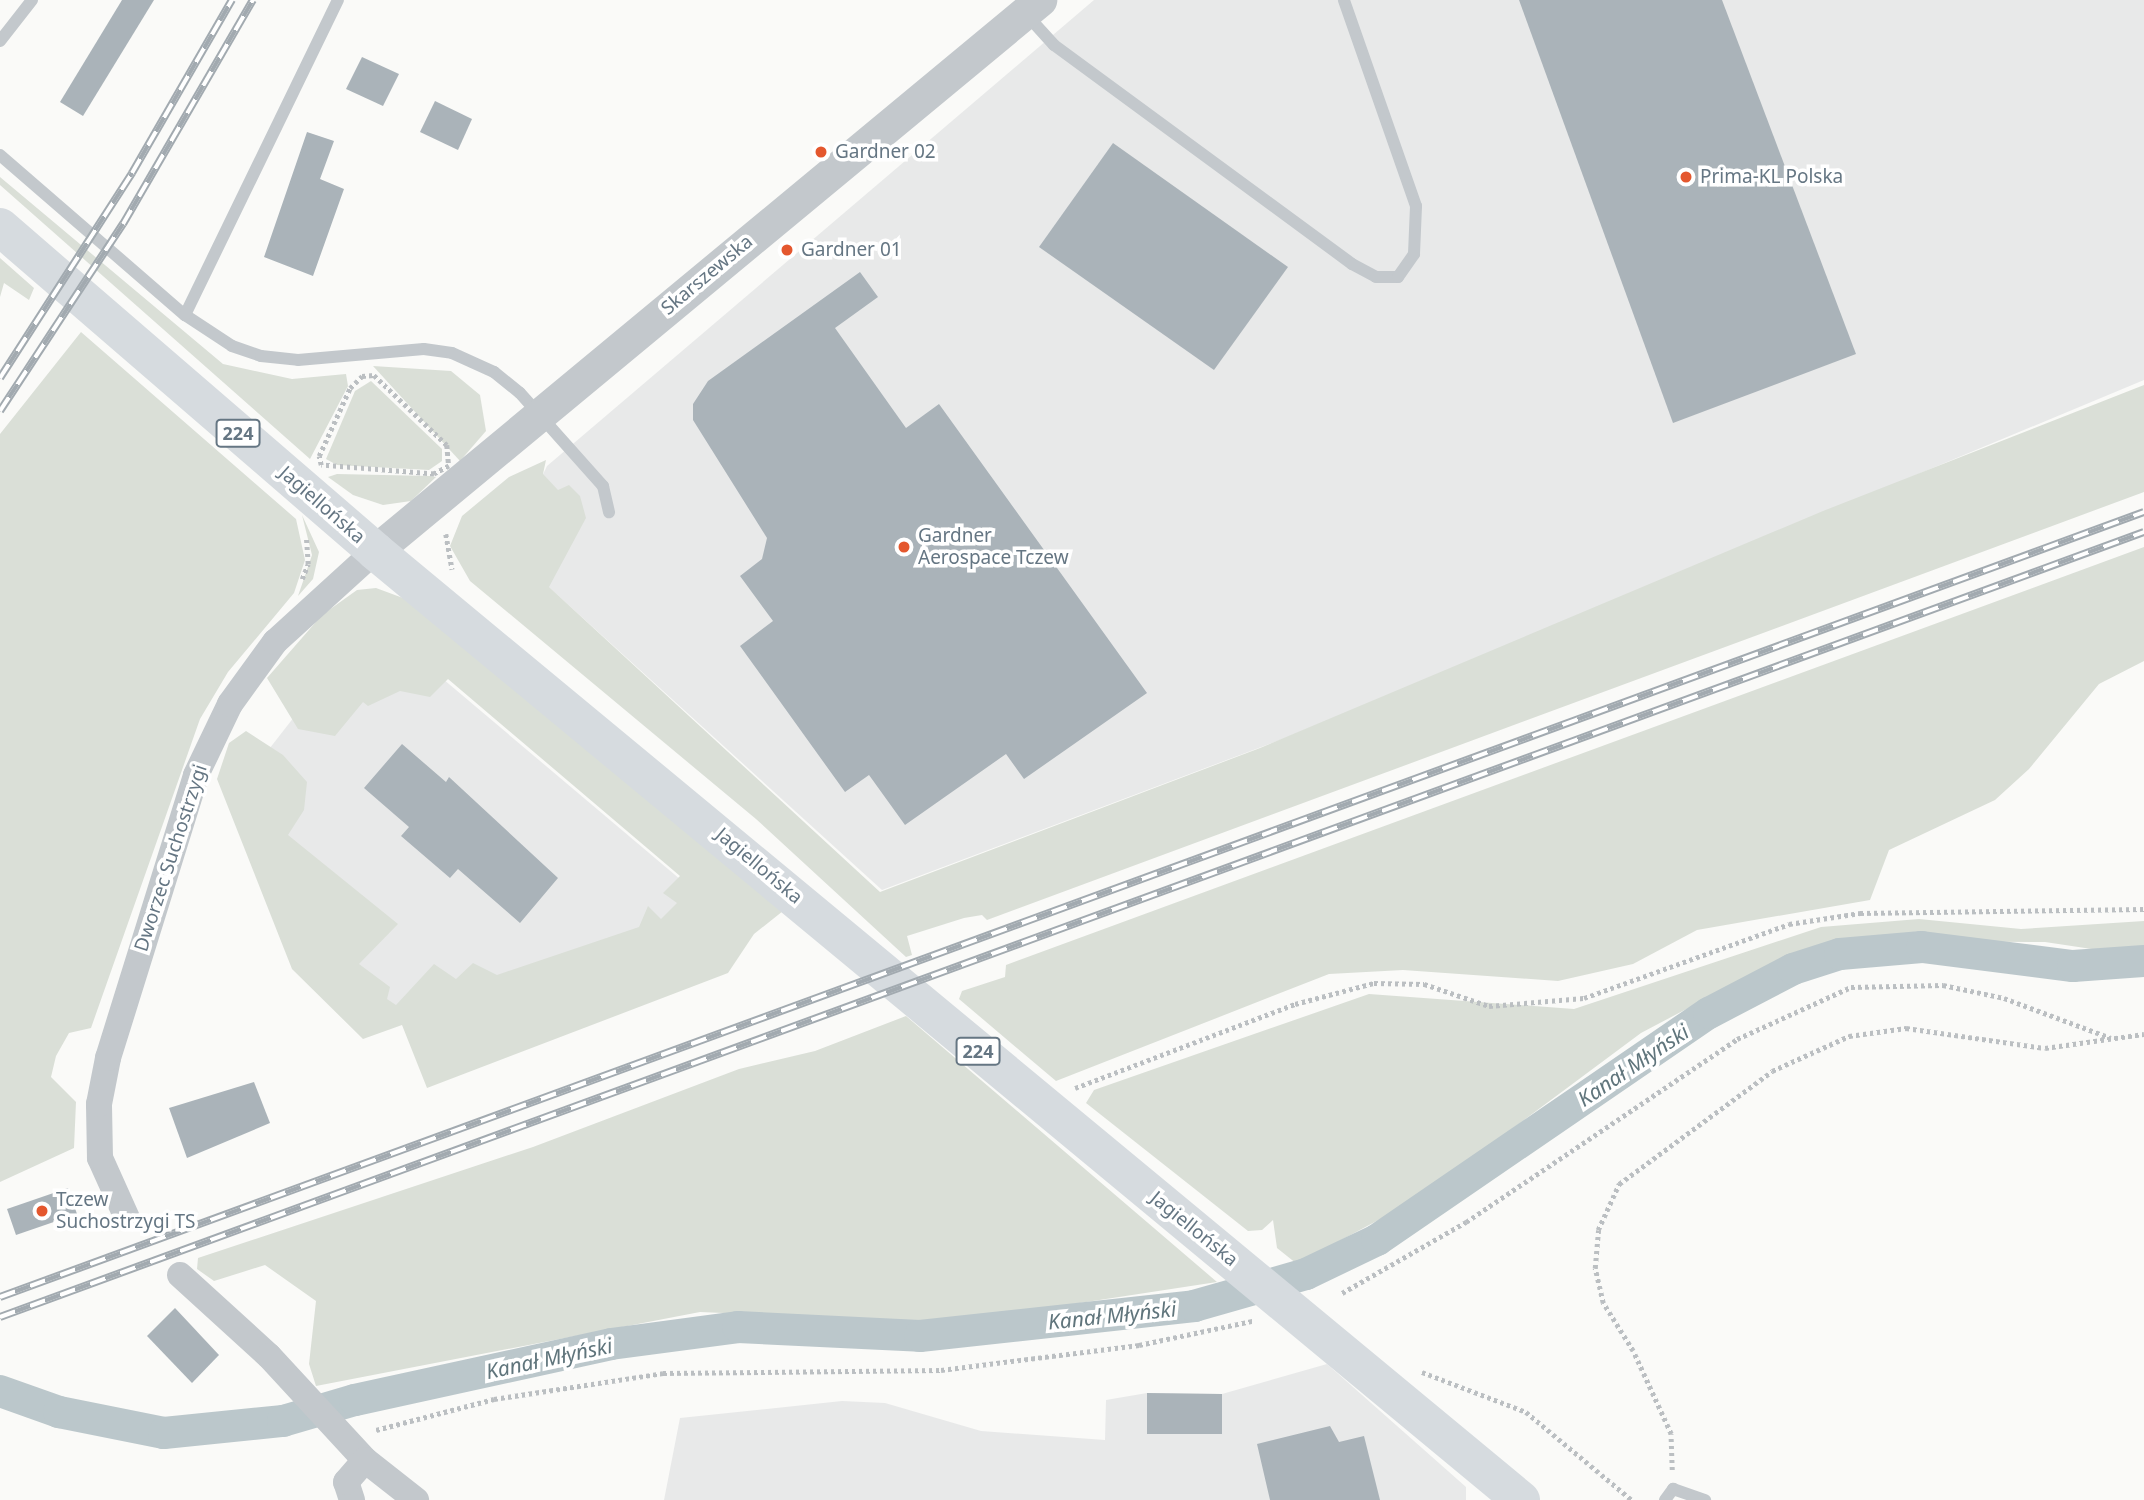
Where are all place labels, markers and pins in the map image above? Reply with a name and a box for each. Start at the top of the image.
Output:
place label: Gardner 02 [835,141,936,163]
marker: Gardner 02 [813,144,829,160]
place label: Prima-KL Polska [1700,166,1843,188]
marker: Prima-KL Polska [1678,169,1694,185]
place label: Gardner 01 [801,239,902,261]
marker: Gardner 01 [779,242,795,258]
place label: Gardner Aerospace Tczew [918,525,1069,569]
marker: Gardner Aerospace Tczew [896,539,912,555]
place label: Tczew Suchostrzygi TS [56,1189,195,1233]
marker: Tczew Suchostrzygi TS [34,1203,50,1219]

